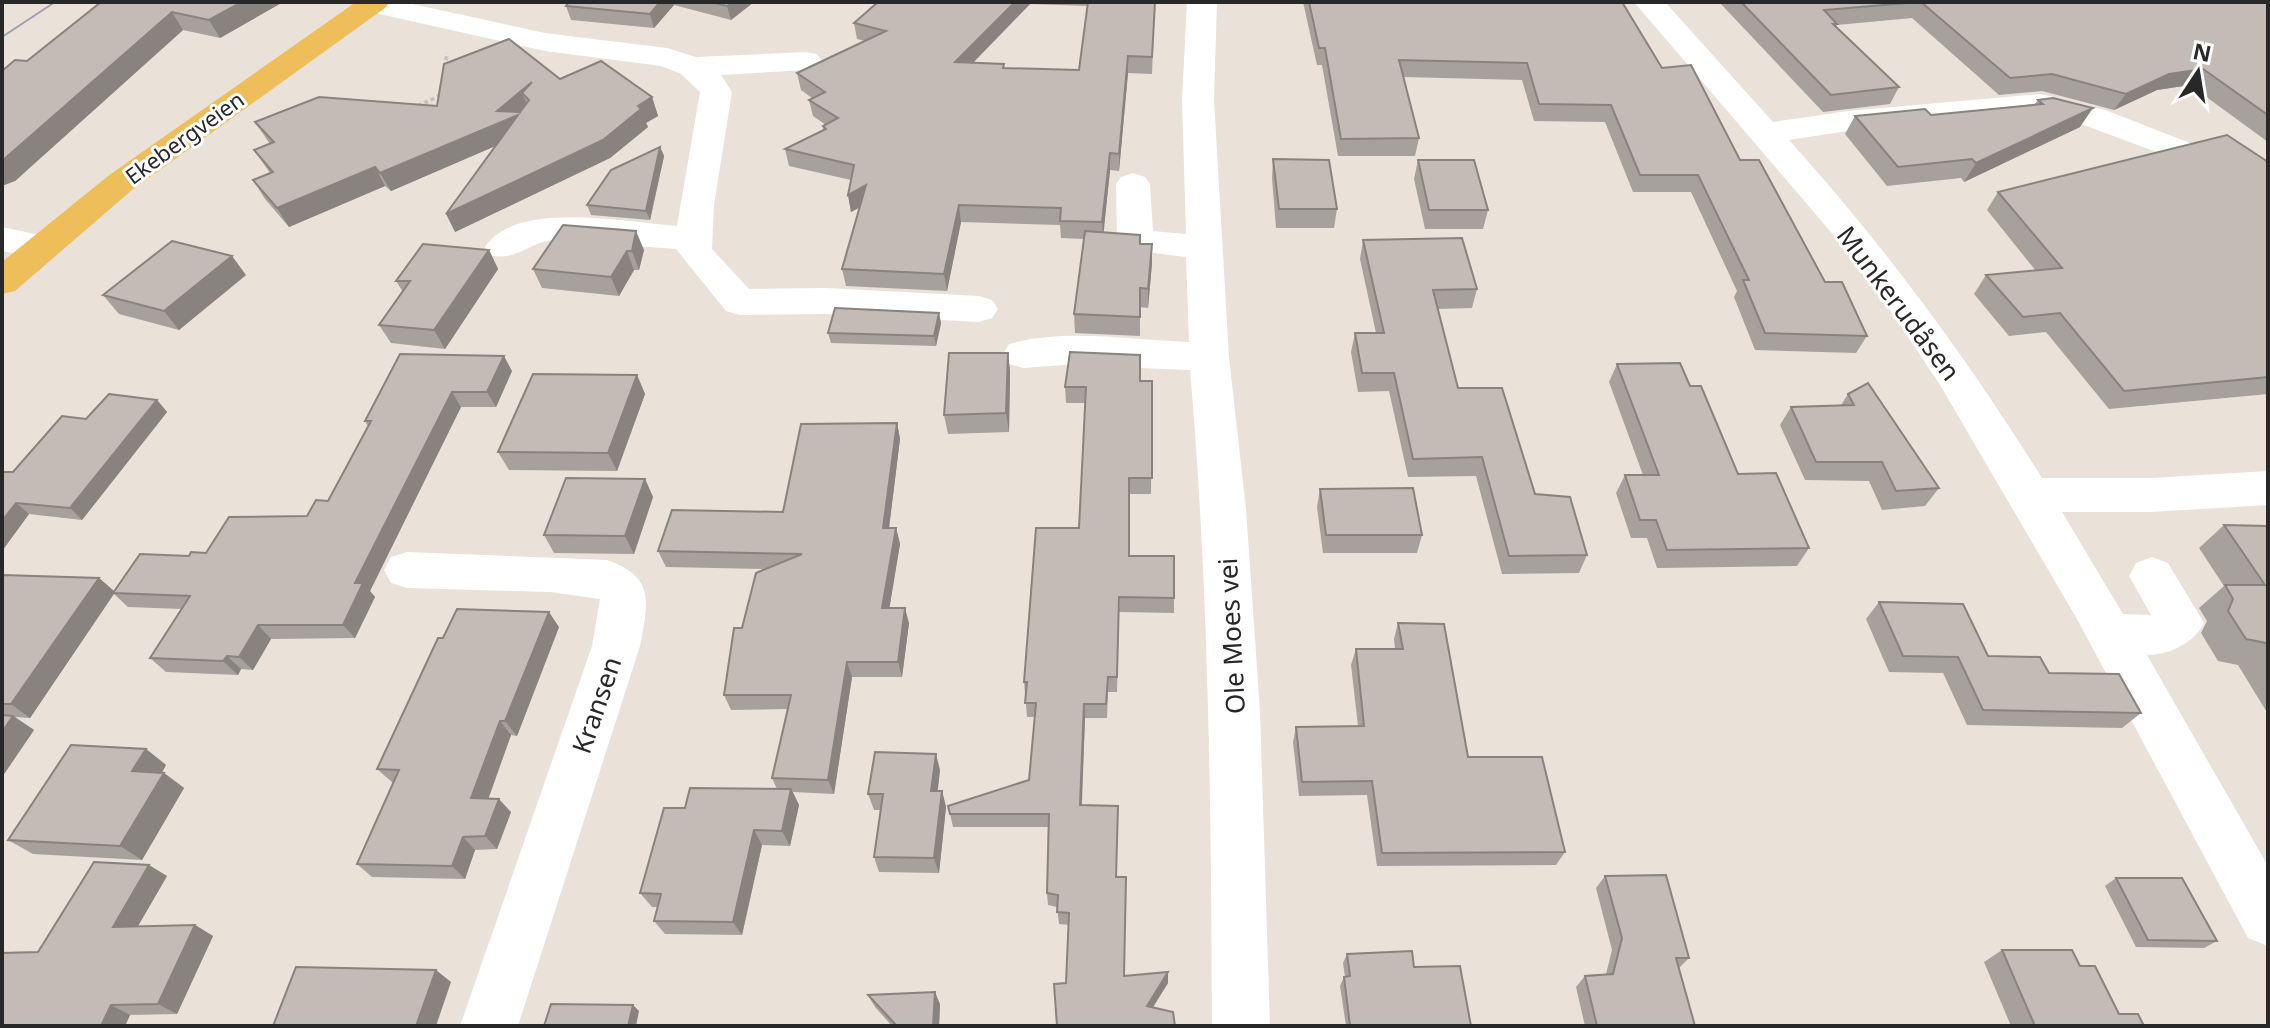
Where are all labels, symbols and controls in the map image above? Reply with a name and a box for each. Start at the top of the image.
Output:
north arrow [2158,32,2238,112]
text: N [2190,35,2214,68]
street label: Ekebergveien [119,84,249,190]
street label: Munkerudåsen [1829,218,1969,388]
street label: Ole Moes vei [1209,557,1253,715]
street label: Kransen [563,652,629,758]

